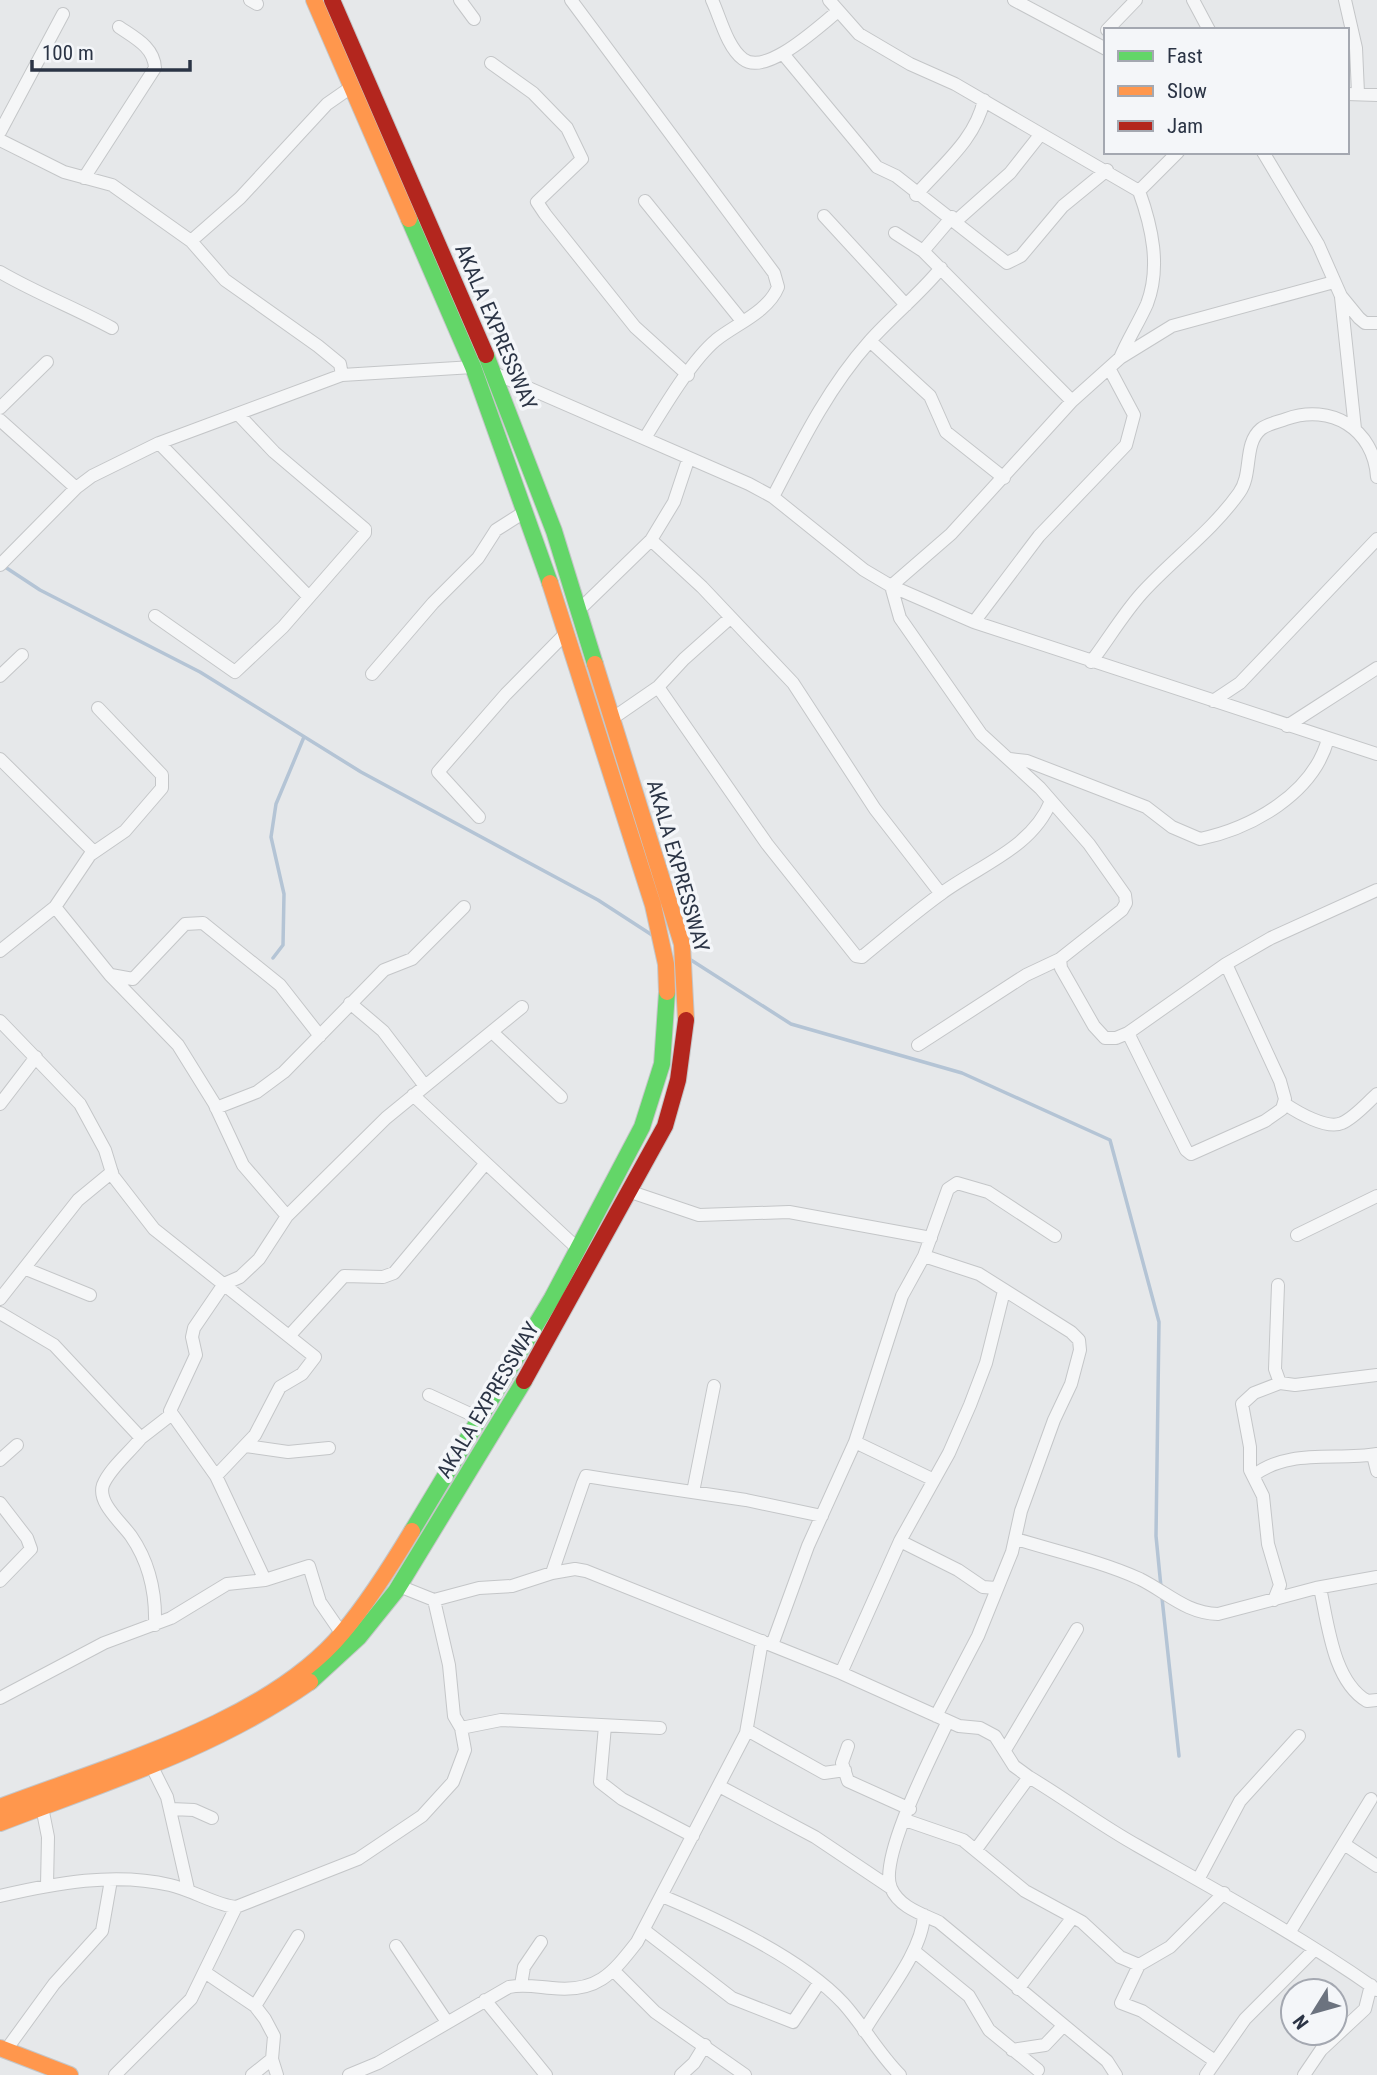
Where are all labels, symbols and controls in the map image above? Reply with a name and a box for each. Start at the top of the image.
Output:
scale bar [32,28,189,72]
legend [1104,28,1349,154]
text: 100 m [42,41,94,65]
text: Fast [1167,44,1203,68]
text: Slow [1167,79,1207,103]
text: Jam [1167,114,1203,138]
street label: AKALA EXPRESSWAY [450,241,542,413]
street label: AKALA EXPRESSWAY [642,777,714,955]
street label: AKALA EXPRESSWAY [432,1318,544,1482]
north arrow [1279,1977,1349,2047]
text: N [1288,2010,1314,2033]

